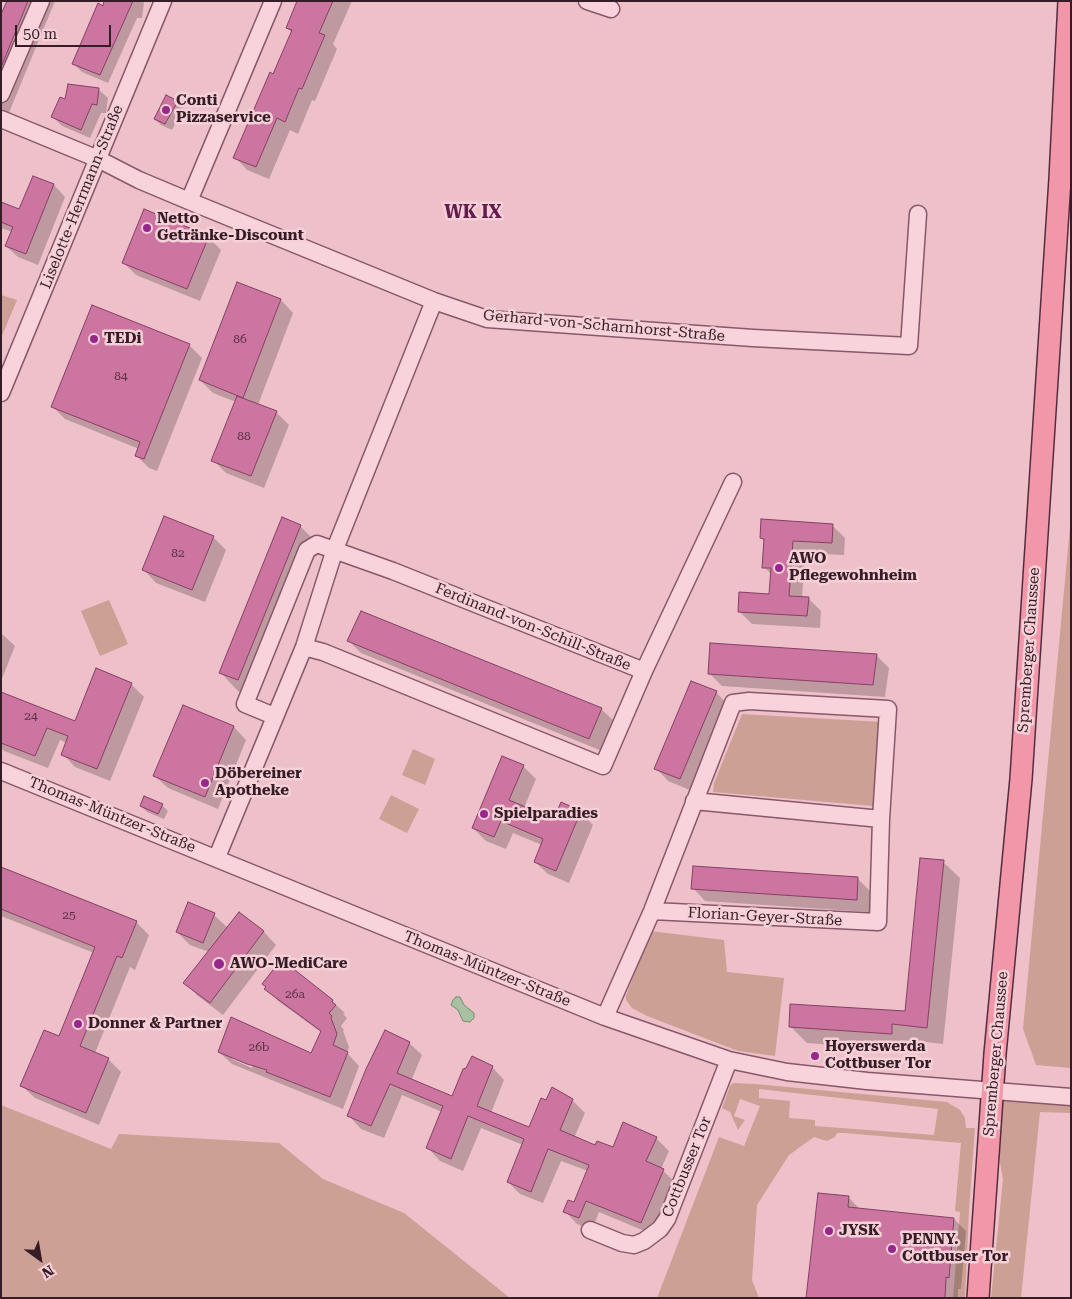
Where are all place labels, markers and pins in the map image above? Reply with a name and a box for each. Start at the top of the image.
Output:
place label: Conti Pizzaservice [176,92,271,127]
marker: Conti Pizzaservice [160,104,172,116]
place label: Netto Getränke-Discount [157,210,304,245]
marker: Netto Getränke-Discount [141,222,153,234]
place label: TEDi [104,330,142,348]
marker: TEDi [88,333,100,345]
place label: AWO Pflegewohnheim [789,550,917,585]
marker: AWO Pflegewohnheim [773,562,785,574]
place label: Döbereiner Apotheke [215,765,302,800]
marker: Döbereiner Apotheke [199,777,211,789]
place label: Spielparadies [494,805,598,823]
marker: Spielparadies [478,808,490,820]
place label: AWO-MediCare [230,955,348,973]
marker: AWO-MediCare [212,957,226,971]
place label: Donner & Partner [88,1015,222,1033]
marker: Donner & Partner [72,1018,84,1030]
place label: Hoyerswerda Cottbuser Tor [825,1038,931,1073]
marker: Hoyerswerda Cottbuser Tor [809,1050,821,1062]
place label: JYSK [839,1222,879,1240]
marker: JYSK [823,1225,835,1237]
place label: PENNY. Cottbuser Tor [902,1231,1008,1266]
marker: PENNY. Cottbuser Tor [886,1243,898,1255]

